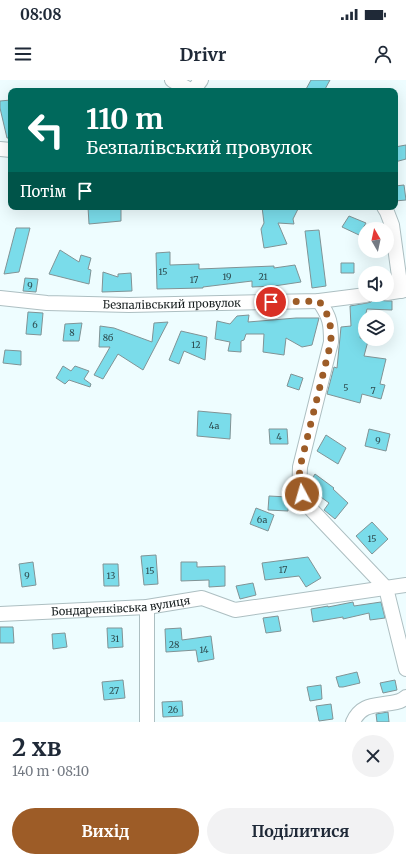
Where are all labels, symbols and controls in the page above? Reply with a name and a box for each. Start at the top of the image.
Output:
text: 08:08 [20,5,62,24]
icon: menu [12,43,34,65]
text: Drivr [180,43,226,66]
icon: person [372,43,394,65]
text: 110 m [86,101,163,137]
icon: left [20,104,72,156]
text: Безпалівський провулок [86,136,312,159]
icon: arrive [74,180,96,202]
text: Потім [20,182,66,201]
north arrow [358,222,394,258]
map controls [358,222,394,346]
house number: 15 [158,266,168,277]
button: sound [358,266,394,302]
house number: 19 [222,271,232,282]
house number: 21 [258,271,268,282]
house number: 17 [190,274,198,285]
house number: 9 [27,280,33,291]
pin [254,285,288,319]
icon: arrive [260,291,282,313]
street label: Безпалівський провулок [102,296,241,312]
button: layers [358,310,394,346]
house number: 6 [32,319,38,330]
house number: 8 [69,327,75,338]
house number: 8б [103,332,113,343]
house number: 12 [191,339,201,350]
house number: 5 [343,382,349,393]
house number: 7 [370,385,376,396]
house number: 4а [209,420,219,431]
house number: 4 [276,431,282,442]
house number: 9 [375,435,381,446]
position arrow [281,473,323,515]
house number: 6а [257,514,267,525]
house number: 15 [367,533,377,544]
house number: 17 [279,564,287,575]
house number: 15 [145,565,155,576]
house number: 9 [24,570,30,581]
house number: 13 [107,570,115,581]
street label: Бондаренківська вулиця [51,593,192,619]
house number: 31 [111,633,119,644]
house number: 28 [169,639,179,650]
house number: 14 [199,644,209,655]
house number: 27 [109,685,119,696]
house number: 26 [168,704,179,715]
text: 2 хв [12,732,61,763]
button: close [352,735,394,777]
text: 140 m · 08:10 [12,763,89,780]
button: Вихід [12,808,199,854]
button: Поділитися [207,808,394,854]

